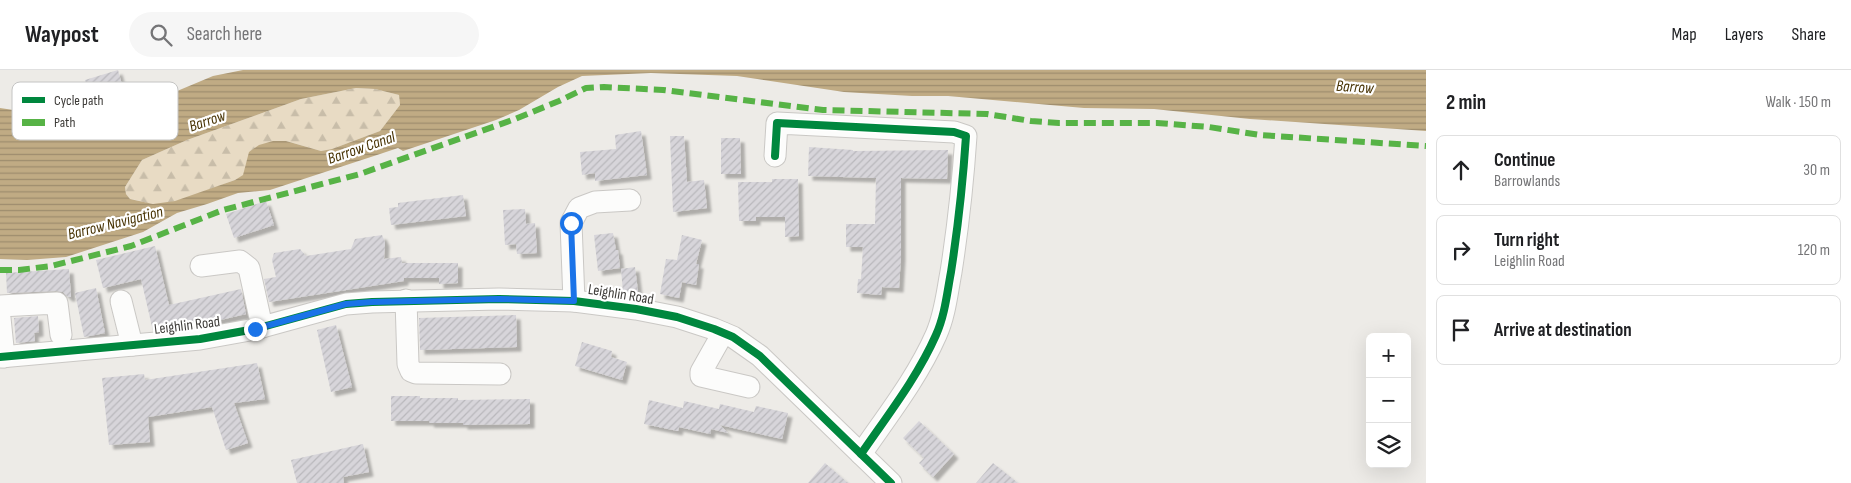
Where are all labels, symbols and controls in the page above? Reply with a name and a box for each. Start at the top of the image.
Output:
search box [129,12,479,57]
text: Waypost [25,20,99,49]
icon: search [147,21,175,49]
text: Search here [187,23,262,46]
text: Map [1672,24,1697,45]
text: Layers [1725,24,1764,45]
text: Share [1792,24,1826,45]
water label: Barrow [1336,77,1375,98]
legend [12,82,178,140]
text: 2 min [1446,90,1486,115]
text: Cycle path [54,92,104,109]
text: Walk · 150 m [1766,93,1831,112]
water label: Barrow [187,106,229,137]
text: Path [54,114,75,131]
water label: Barrow Canal [325,128,399,169]
text: Continue [1494,149,1555,172]
icon: ahead [1447,156,1475,184]
text: 30 m [1803,161,1830,180]
text: Barrowlands [1494,172,1560,191]
water label: Barrow Navigation [66,202,165,244]
route start [560,212,583,235]
text: Turn right [1494,229,1559,252]
icon: right [1447,236,1475,264]
text: 120 m [1798,241,1830,260]
text: Leighlin Road [1494,252,1565,271]
street label: Leighlin Road [587,280,655,309]
street label: Leighlin Road [153,312,221,339]
icon: arrive [1447,316,1475,344]
route end [244,318,267,341]
text: Arrive at destination [1494,319,1632,342]
map controls [1366,333,1411,468]
button: + [1366,333,1411,378]
button: − [1366,378,1411,423]
button: layers [1366,423,1411,468]

